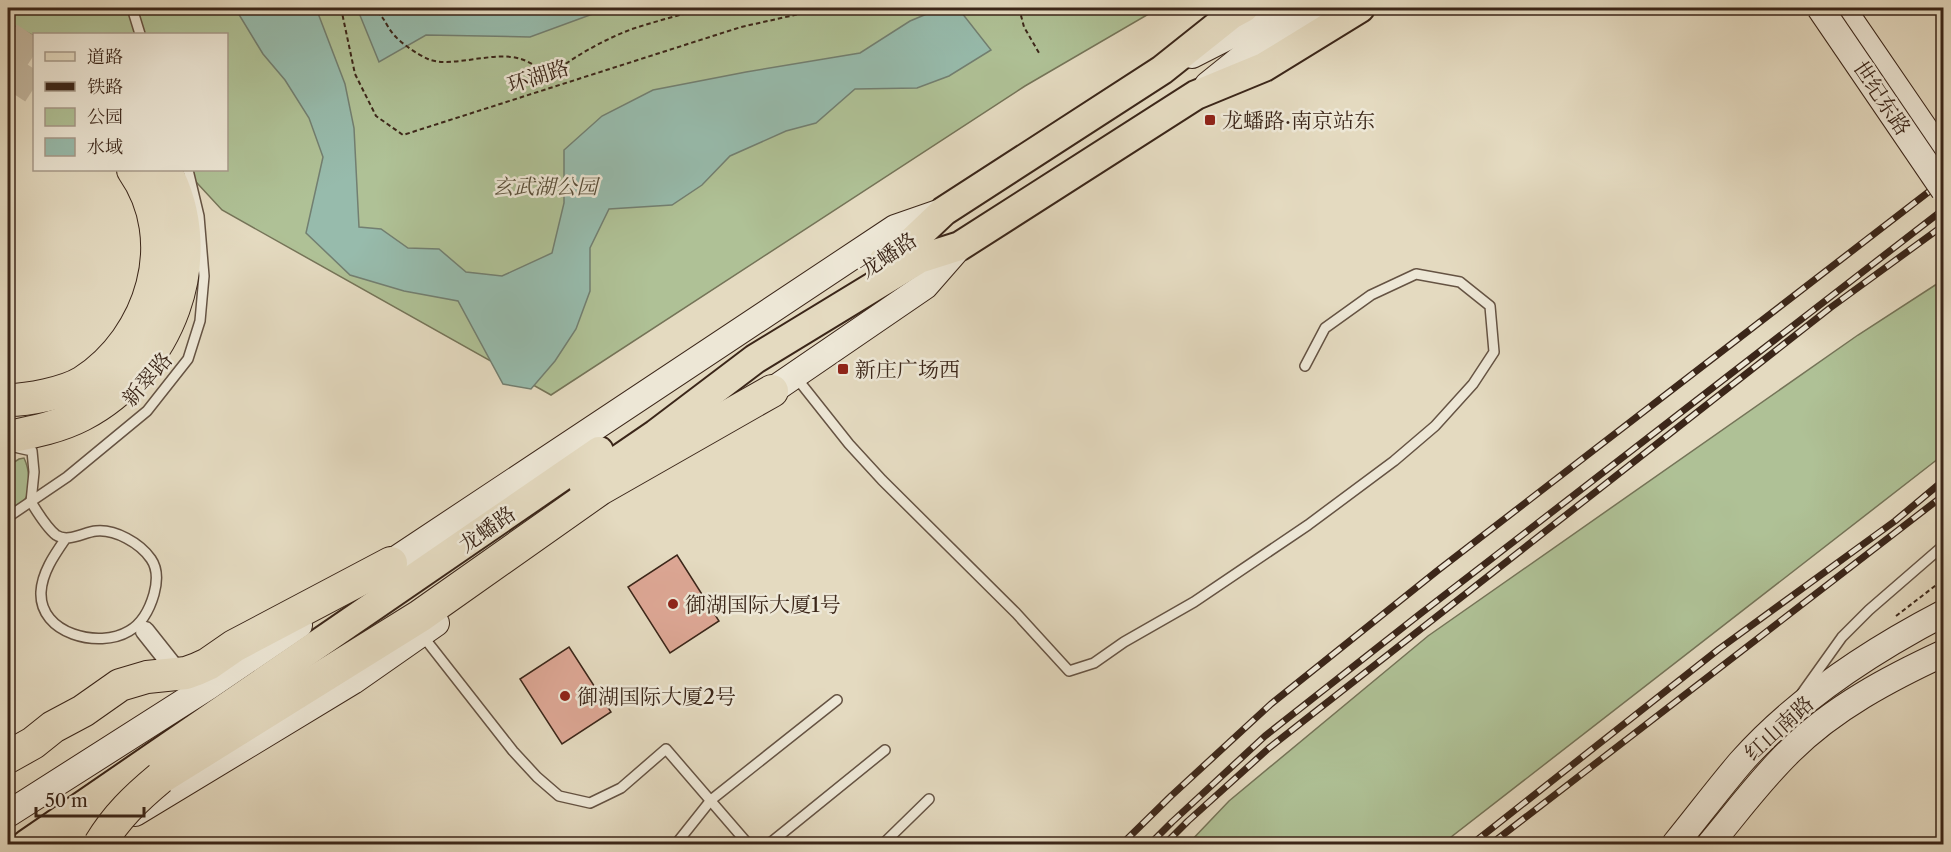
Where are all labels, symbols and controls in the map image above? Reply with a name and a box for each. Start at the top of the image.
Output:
legend [33,33,228,171]
text: 道路 [87,46,123,68]
street label: 环湖路 [504,54,572,98]
street label: 世纪东路 [1848,56,1916,140]
text: 铁路 [87,76,123,98]
text: 公园 [87,106,123,128]
place label: 龙蟠路·南京站东 [1222,108,1375,133]
marker: 龙蟠路·南京站东 [1203,113,1217,127]
text: 水域 [87,136,123,158]
park label: 玄武湖公园 [493,174,600,199]
street label: 龙蟠路 [855,227,921,283]
street label: 新翠路 [117,347,177,411]
place label: 新庄广场西 [855,357,960,382]
marker: 新庄广场西 [836,362,850,376]
street label: 龙蟠路 [454,501,520,557]
place label: 御湖国际大厦1号 [685,592,841,617]
marker: 御湖国际大厦1号 [666,597,680,611]
place label: 御湖国际大厦2号 [577,684,736,709]
marker: 御湖国际大厦2号 [558,689,572,703]
street label: 红山南路 [1739,691,1819,765]
scale bar [36,780,144,818]
text: 50 m [45,790,88,812]

